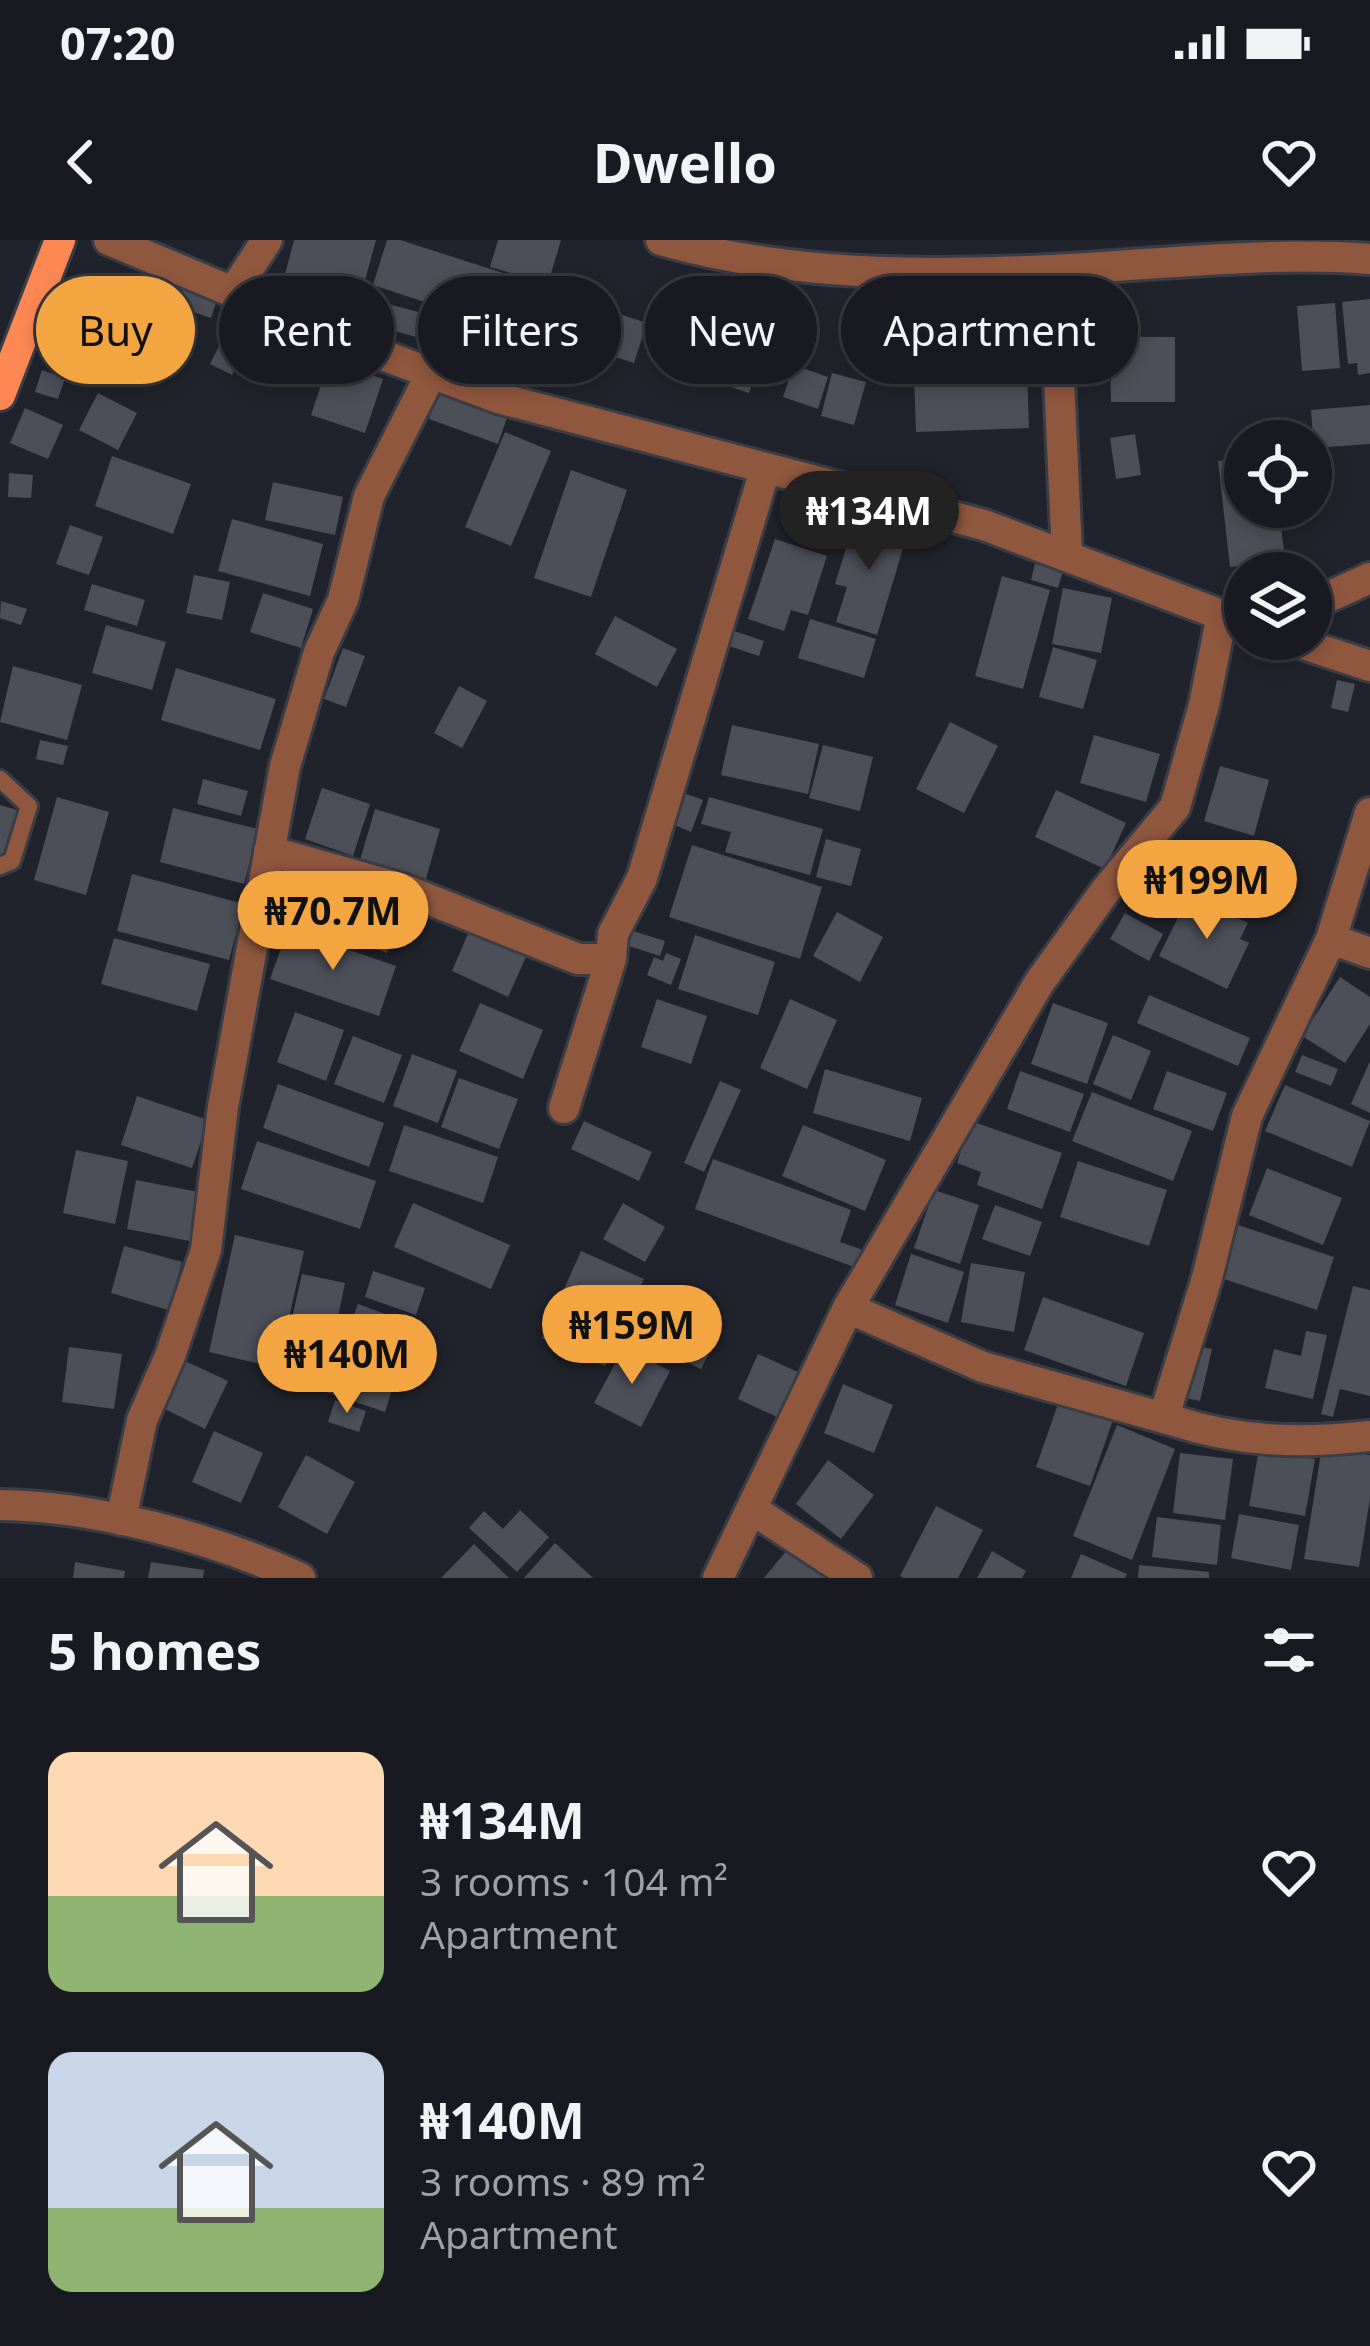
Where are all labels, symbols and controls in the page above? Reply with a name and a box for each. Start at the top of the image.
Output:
text: 07:20 [60,12,176,73]
text: Dwello [593,125,777,199]
icon: back [48,129,114,195]
icon: heart [1256,129,1322,195]
chip: Buy [36,276,195,384]
chip: Rent [219,276,394,384]
chip: Filters [418,276,621,384]
chip: New [645,276,817,384]
chip: Apartment [841,276,1138,384]
map controls [1224,420,1332,660]
button: locate [1224,420,1332,528]
pin: ₦134M [785,471,953,573]
text: ₦134M [806,483,932,536]
button: layers [1224,552,1332,660]
pin: ₦199M [1123,840,1291,942]
text: ₦199M [1144,852,1270,905]
pin: ₦70.7M [235,871,431,973]
text: ₦70.7M [265,883,401,936]
pin: ₦159M [548,1285,716,1387]
text: ₦159M [569,1297,695,1350]
pin: ₦140M [263,1314,431,1416]
text: ₦140M [284,1326,410,1379]
text: 5 homes [48,1615,261,1685]
icon: filters [1256,1617,1322,1683]
text: ₦134M [420,1784,585,1854]
icon: home [144,1800,288,1944]
icon: heart [1256,1839,1322,1905]
text: 3 rooms · 104 m² [420,1854,728,1907]
text: Apartment [420,1907,618,1960]
text: ₦140M [420,2084,585,2154]
icon: home [144,2100,288,2244]
icon: heart [1256,2139,1322,2205]
text: 3 rooms · 89 m² [420,2154,706,2207]
text: Apartment [420,2207,618,2260]

